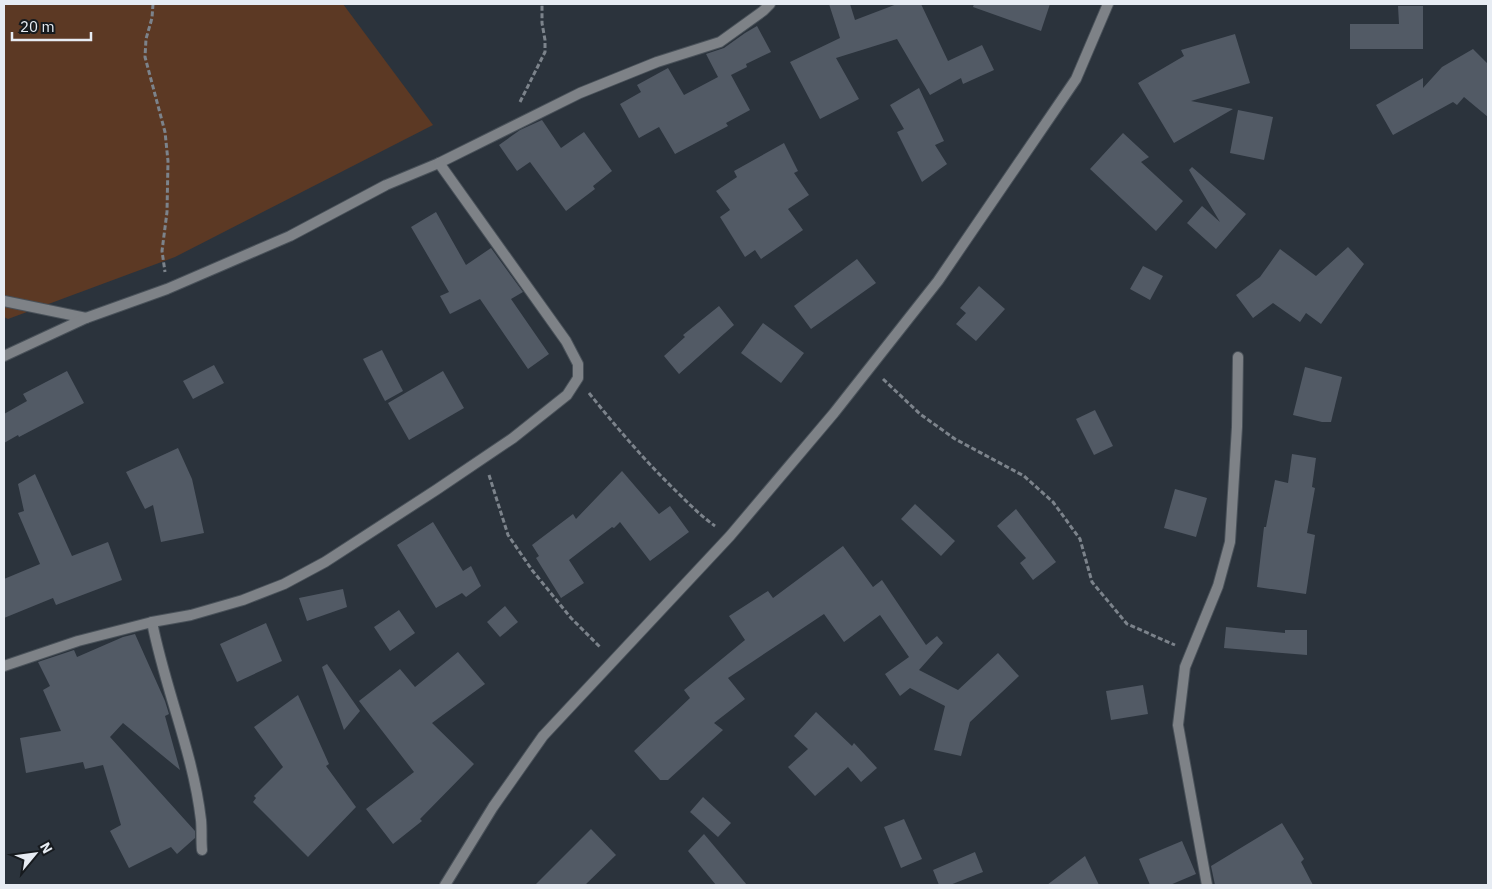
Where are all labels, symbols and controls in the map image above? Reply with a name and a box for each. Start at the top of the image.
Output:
scale bar [12,10,91,42]
text: 20 m [20,17,55,36]
north arrow [10,829,60,879]
text: N [36,839,57,856]

